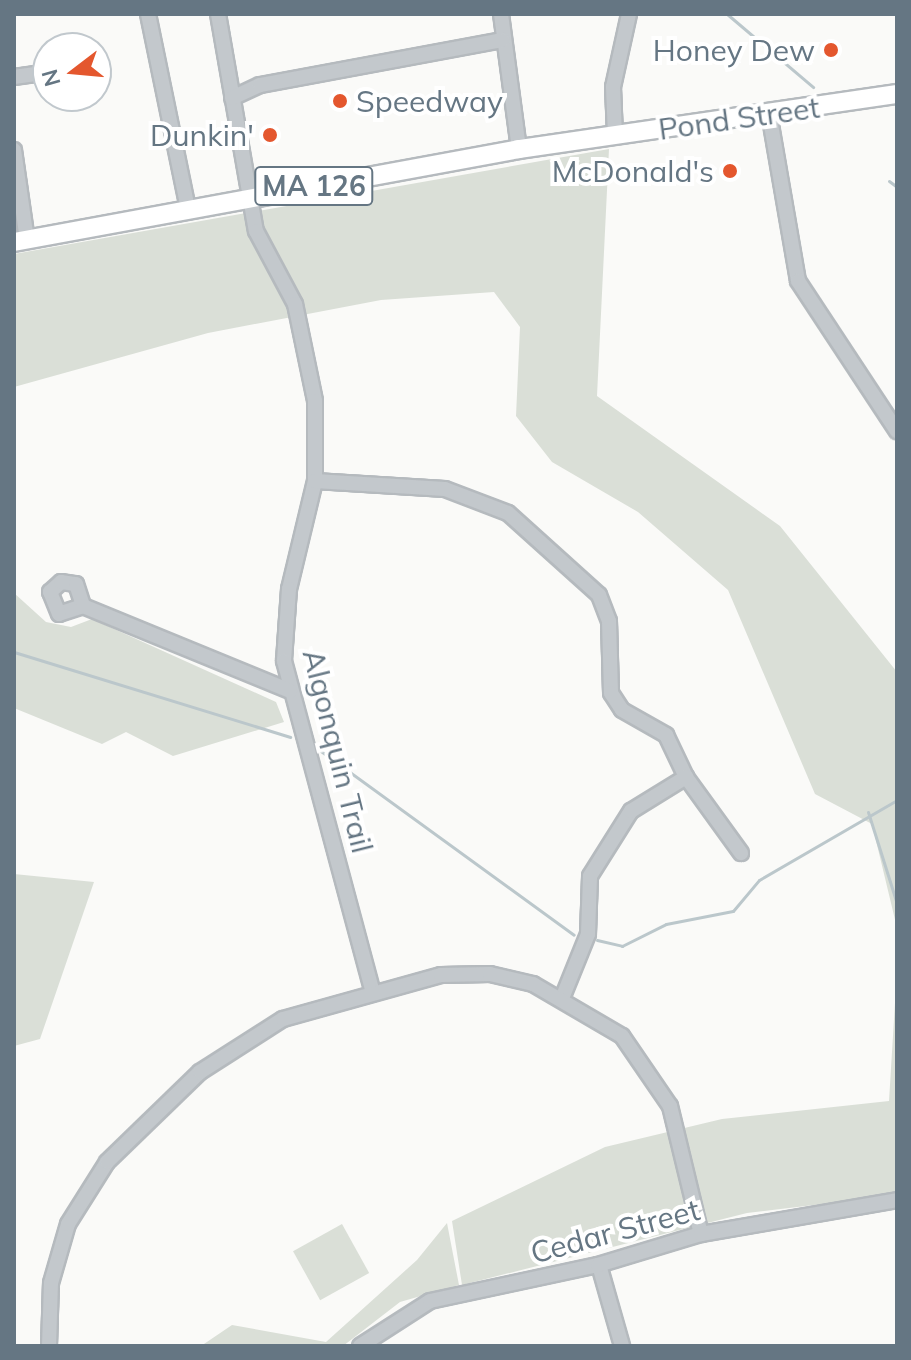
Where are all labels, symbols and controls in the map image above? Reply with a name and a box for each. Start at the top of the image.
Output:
north arrow [32,32,112,112]
place label: Honey Dew [653,32,815,68]
marker: Honey Dew [822,41,840,59]
text: N [35,66,67,90]
place label: Speedway [356,83,503,119]
street label: Pond Street [656,89,822,147]
marker: Speedway [331,92,349,110]
place label: Dunkin' [150,117,254,153]
marker: Dunkin' [261,126,279,144]
place label: McDonald's [552,153,714,189]
road number: MA 126 [254,162,374,210]
marker: McDonald's [721,162,739,180]
street label: Algonquin Trail [295,645,381,857]
street label: Cedar Street [527,1191,703,1271]

